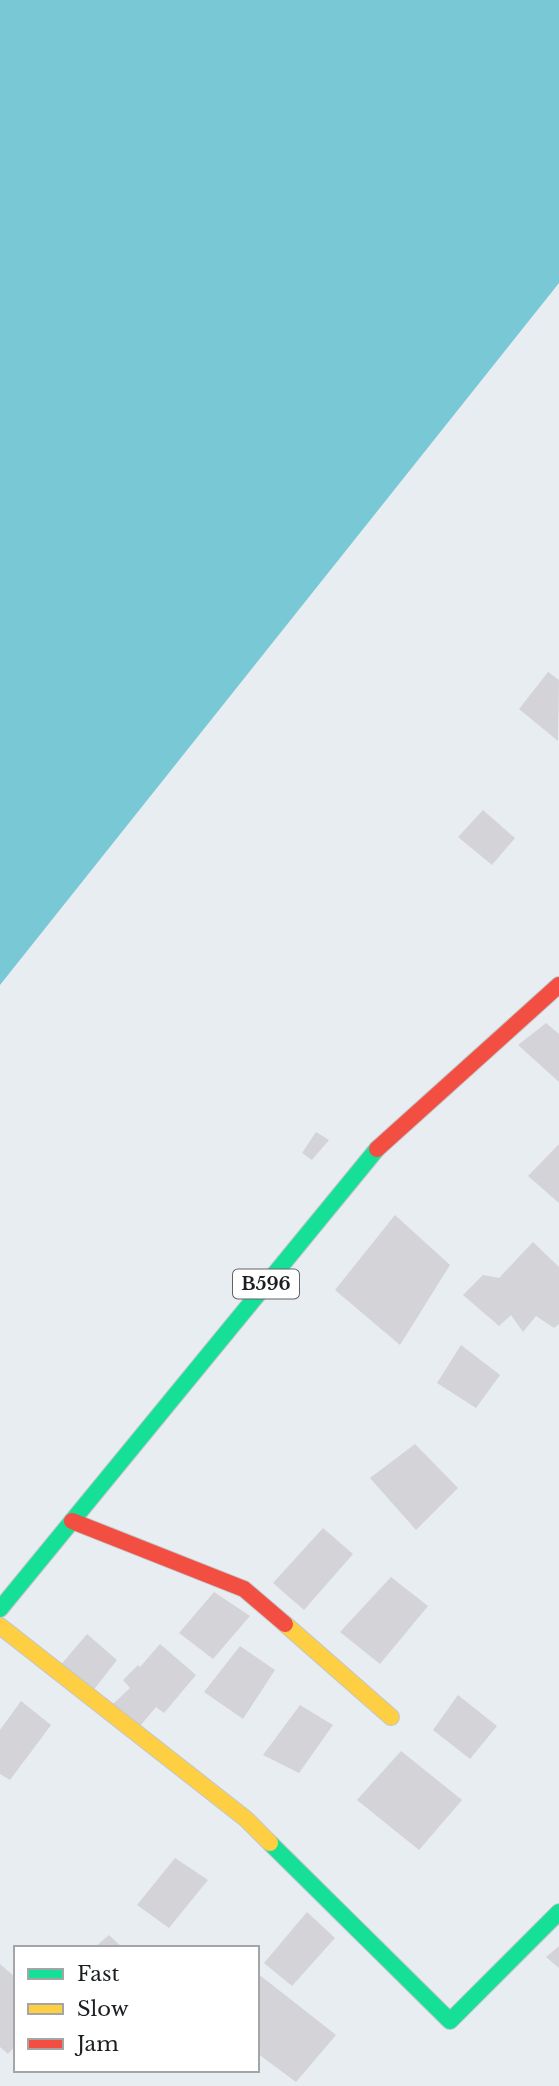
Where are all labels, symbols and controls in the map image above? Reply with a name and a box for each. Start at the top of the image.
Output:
road number: B596 [233,1269,299,1298]
legend [14,1946,259,2072]
text: Fast [77,1961,119,1987]
text: Slow [77,1996,129,2022]
text: Jam [74,2031,119,2057]

